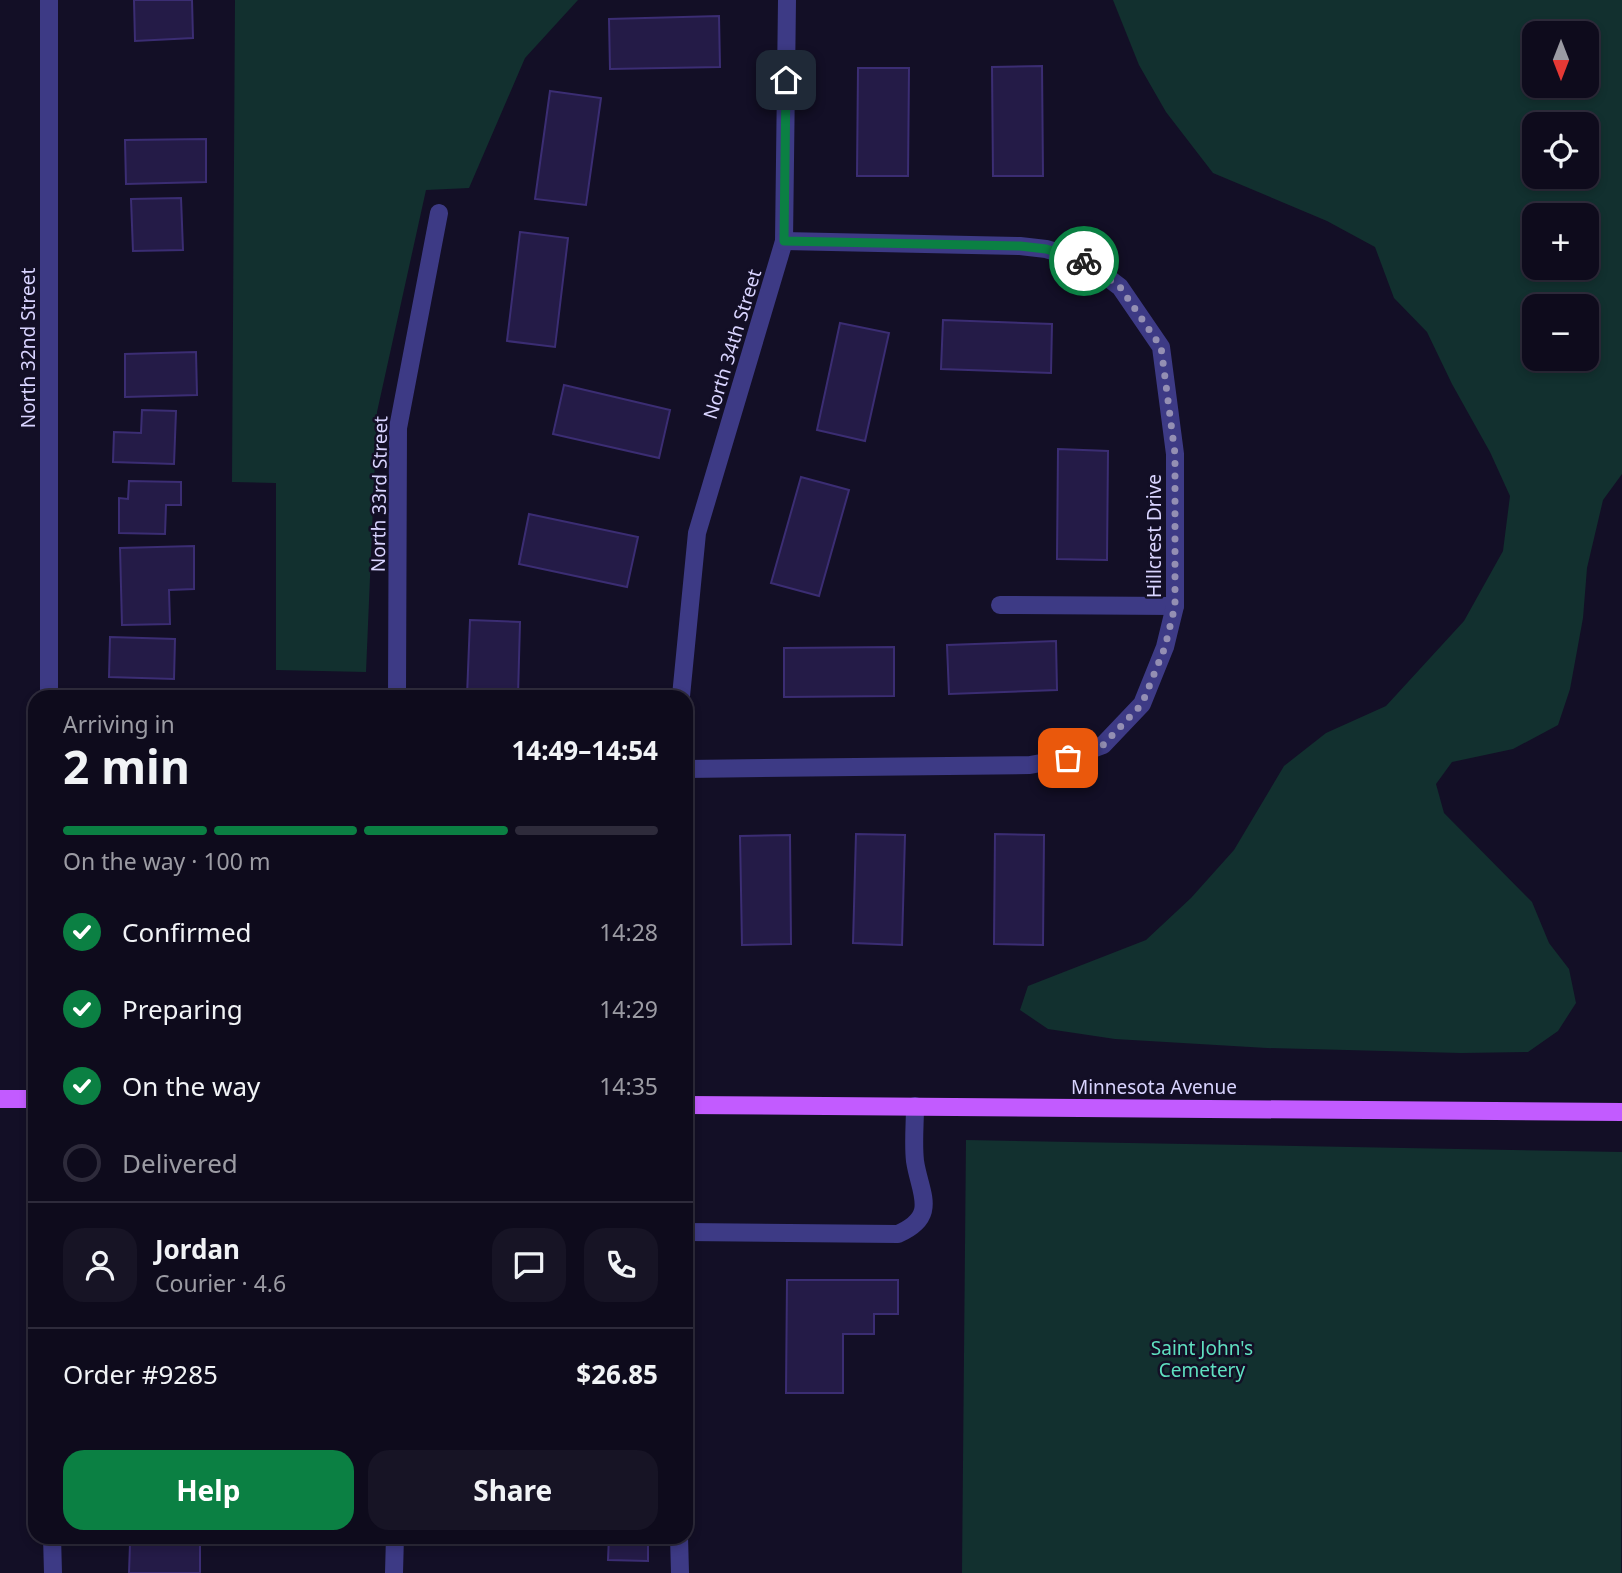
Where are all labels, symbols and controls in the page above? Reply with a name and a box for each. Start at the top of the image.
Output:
north arrow [1522,21,1600,98]
map controls [1522,21,1599,371]
pin [756,50,816,110]
icon: home [767,61,805,99]
button: locate [1522,112,1599,189]
button: + [1522,203,1599,280]
courier [1049,226,1119,296]
icon: bike [1065,242,1103,280]
street label: North 34th Street [697,266,767,422]
street label: North 32nd Street [15,268,41,428]
button: − [1522,294,1599,371]
street label: North 33rd Street [365,416,393,572]
street label: Hillcrest Drive [1141,474,1167,598]
text: Arriving in [63,708,175,740]
pin [1038,728,1098,788]
text: 14:49–14:54 [511,732,658,768]
text: 2 min [63,735,190,797]
icon: bag [1049,739,1087,777]
text: On the way · 100 m [63,845,270,877]
icon: check [63,913,101,951]
text: Confirmed [122,914,252,950]
text: 14:28 [599,916,658,948]
icon: check [63,990,101,1028]
text: Preparing [122,991,243,1027]
text: 14:29 [599,993,658,1025]
icon: check [63,1067,101,1105]
text: On the way [122,1068,260,1104]
text: 14:35 [599,1070,658,1102]
street label: Minnesota Avenue [1071,1074,1237,1100]
text: Delivered [122,1145,238,1181]
button: person [63,1228,137,1302]
button: chat [492,1228,566,1302]
button: phone [584,1228,658,1302]
text: Jordan [155,1231,240,1267]
text: Courier · 4.6 [155,1267,286,1299]
park label: Saint John's Cemetery [1151,1335,1253,1383]
text: Order #9285 [63,1356,218,1392]
text: $26.85 [576,1356,658,1392]
button: Help [63,1450,354,1530]
button: Share [368,1450,658,1530]

